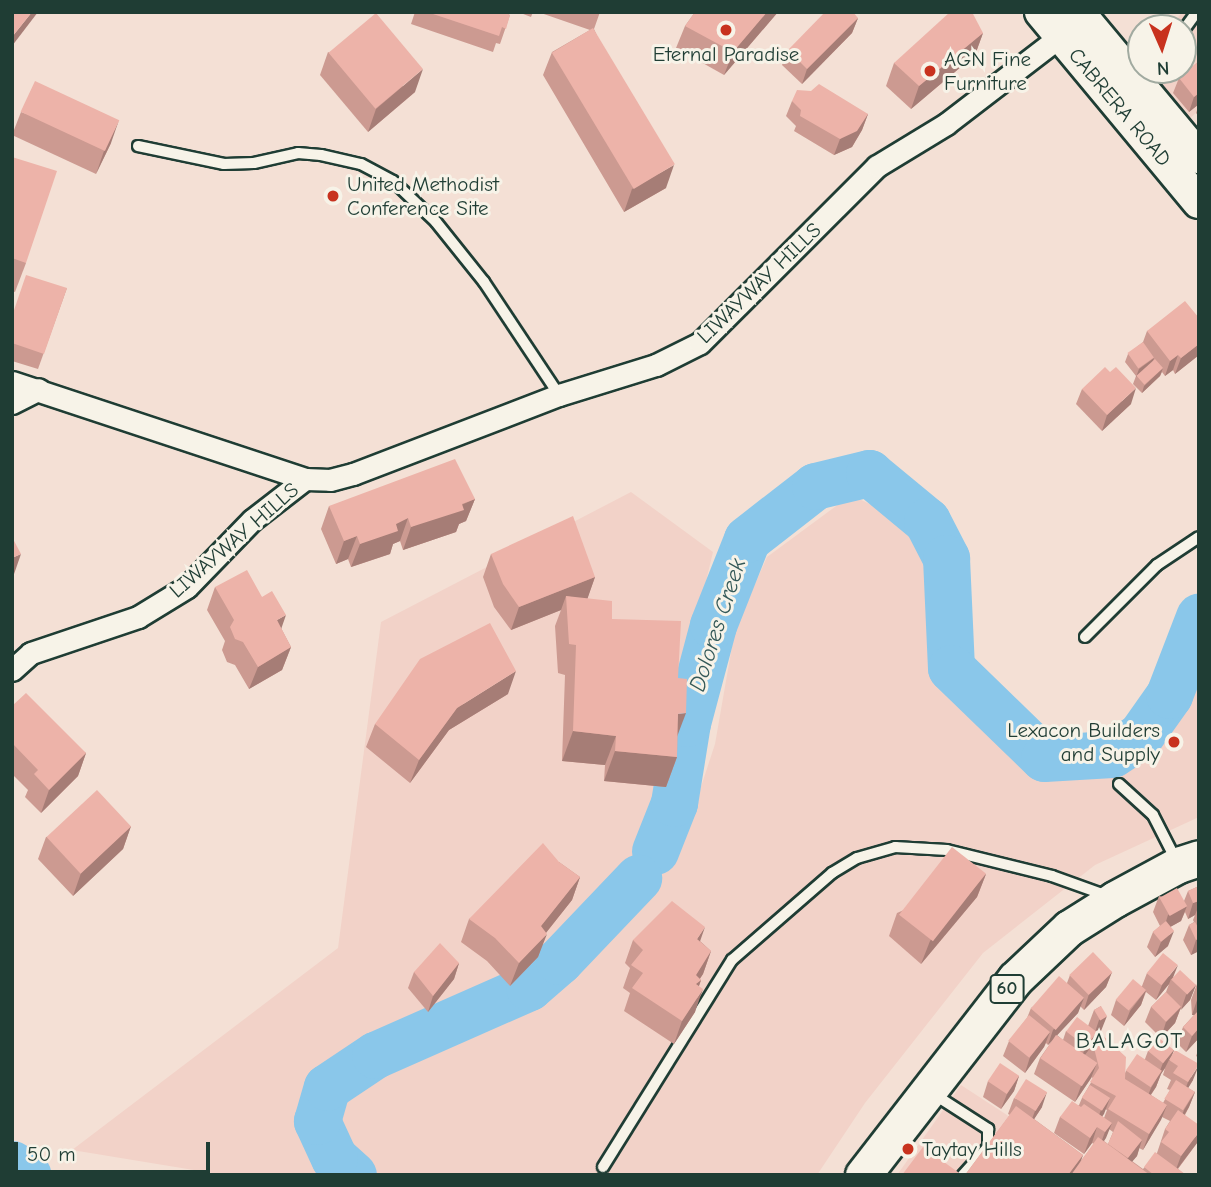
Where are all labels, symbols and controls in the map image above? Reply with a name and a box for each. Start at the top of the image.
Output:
north arrow [1127,14,1197,84]
marker: Eternal Paradise [718,22,734,38]
place label: Eternal Paradise [653,41,799,67]
street label: CABRERA ROAD [1063,43,1177,171]
place label: AGN Fine Furniture [944,46,1031,96]
text: N [1156,57,1170,79]
marker: AGN Fine Furniture [922,63,938,79]
place label: United Methodist Conference Site [347,171,499,221]
marker: United Methodist Conference Site [325,188,341,204]
street label: LIWAYWAY HILLS [692,217,826,349]
street label: LIWAYWAY HILLS [164,477,304,603]
water label: Dolores Creek [684,555,752,695]
place label: Lexacon Builders and Supply [1007,717,1160,767]
marker: Lexacon Builders and Supply [1166,734,1182,750]
road number: 60 [990,973,1024,1004]
district label: BALAGOT [1077,1027,1183,1055]
scale bar [18,1128,214,1172]
place label: Taytay Hills [922,1136,1022,1162]
marker: Taytay Hills [900,1141,916,1157]
text: 50 m [27,1142,76,1166]

